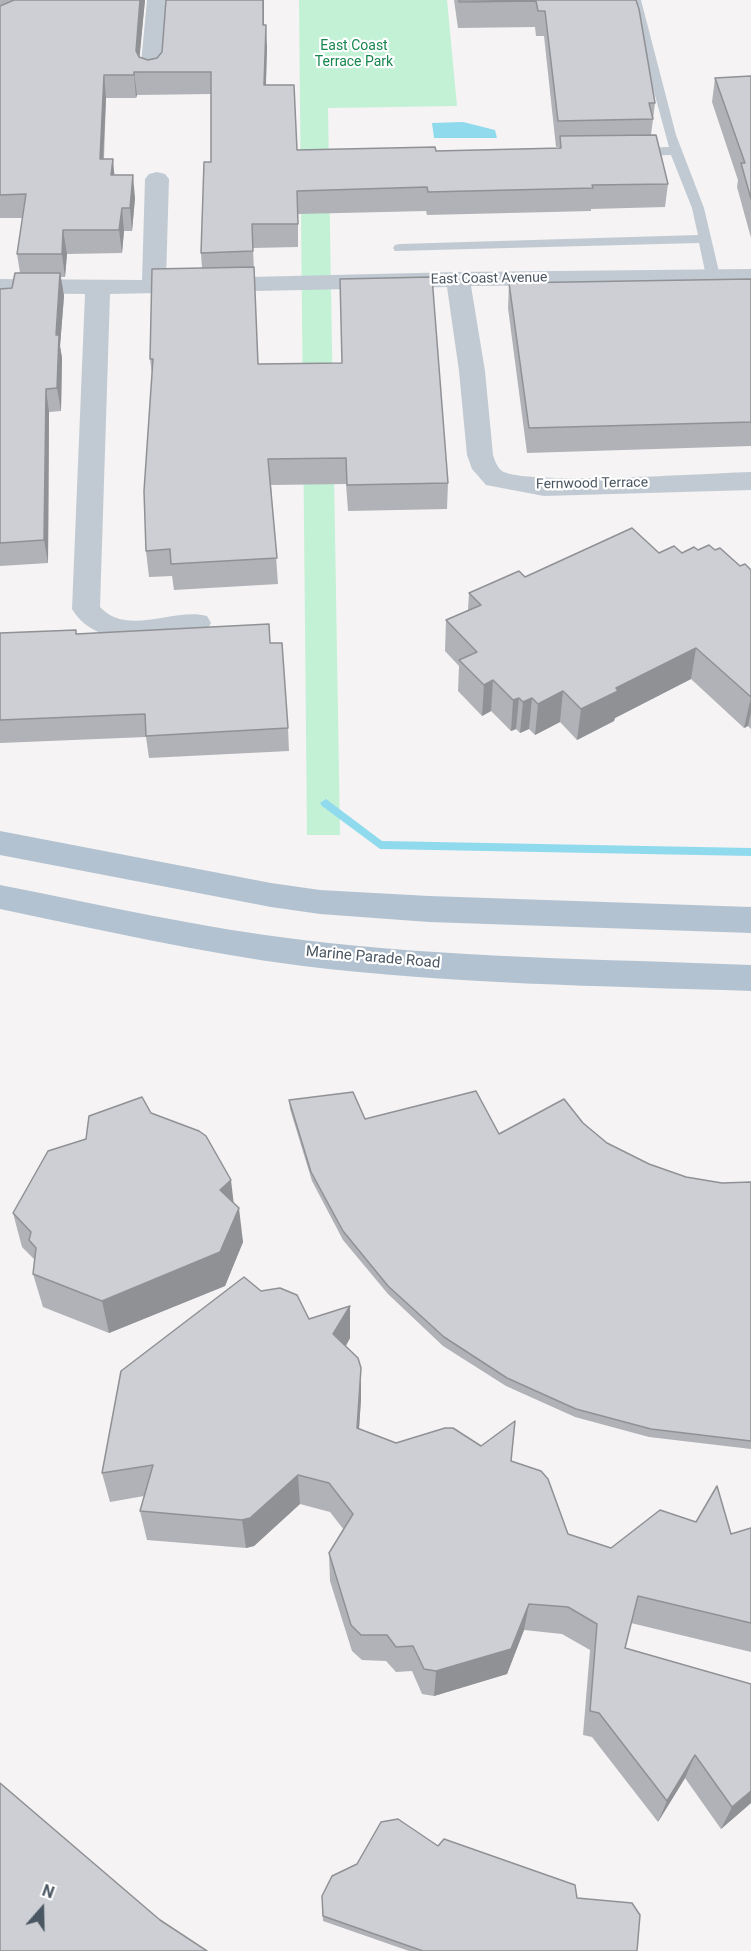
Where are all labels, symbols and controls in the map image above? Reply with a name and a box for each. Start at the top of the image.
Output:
park label: East Coast Terrace Park [315,38,393,70]
street label: East Coast Avenue [431,270,547,288]
street label: Fernwood Terrace [536,475,648,493]
street label: Marine Parade Road [305,943,441,973]
north arrow [12,1879,72,1939]
text: N [40,1881,57,1902]

